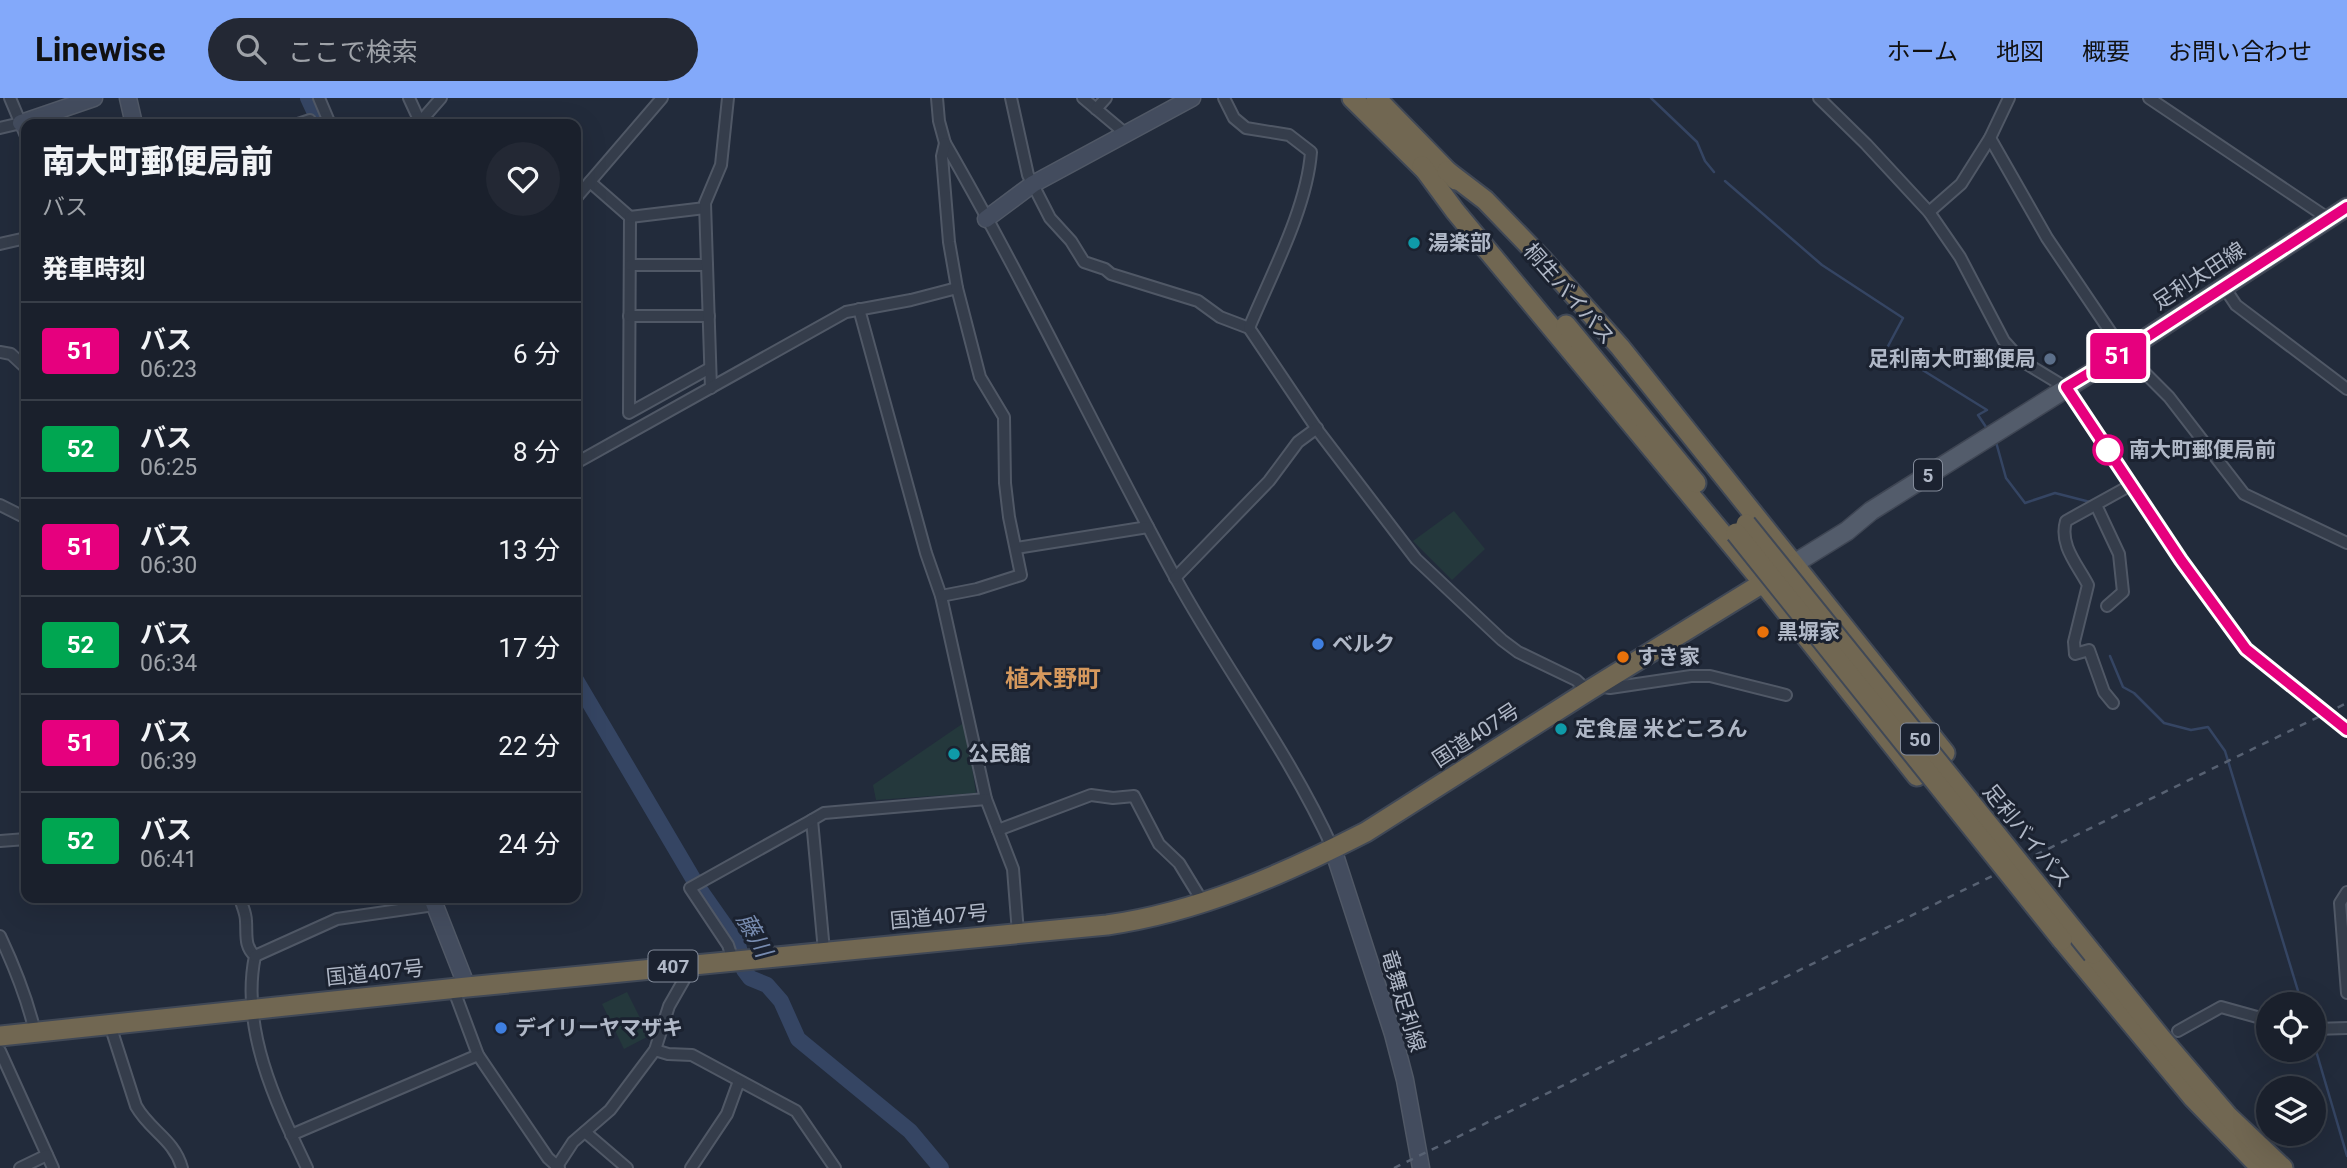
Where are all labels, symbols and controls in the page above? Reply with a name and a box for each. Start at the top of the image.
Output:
search box [208,18,698,81]
text: Linewise [35,30,166,69]
icon: search [232,30,270,68]
text: ここで検索 [288,37,418,67]
text: ホーム [1887,38,1958,66]
text: 地図 [1996,38,2044,66]
text: 概要 [2082,38,2130,66]
text: お問い合わせ [2168,38,2312,66]
text: 南大町郵便局前 [42,142,273,181]
button: heart [486,142,560,216]
text: バス [42,194,88,221]
place label: 湯楽部 [1428,231,1491,255]
marker: 湯楽部 [1406,235,1422,251]
street label: 足利太田線 [2148,237,2250,315]
street label: 桐生バイパス [1519,239,1619,349]
text: 発車時刻 [42,254,146,284]
text: バス [140,325,192,355]
line badge: 51 [2086,333,2150,379]
text: 51 [67,337,94,365]
text: 6 分 [513,339,560,369]
text: 51 [2104,342,2132,370]
place label: 足利南大町郵便局 [1868,347,2036,371]
marker: 足利南大町郵便局 [2042,351,2058,367]
text: 06:23 [140,356,197,383]
text: バス [140,423,192,453]
text: 52 [67,435,94,463]
marker: 南大町郵便局前 [2093,435,2123,465]
text: 8 分 [513,437,560,467]
place label: 南大町郵便局前 [2129,438,2276,462]
text: 06:25 [140,454,197,481]
road number: 5 [1914,460,1942,490]
text: バス [140,521,192,551]
text: 51 [67,533,94,561]
text: 13 分 [498,535,560,565]
text: 06:30 [140,552,197,579]
text: バス [140,619,192,649]
place label: 黒塀家 [1777,620,1840,644]
marker: 黒塀家 [1755,624,1771,640]
text: 52 [67,631,94,659]
place label: ベルク [1332,632,1395,656]
text: 17 分 [498,633,560,663]
marker: ベルク [1310,636,1326,652]
place label: すき家 [1637,645,1700,669]
marker: すき家 [1615,649,1631,665]
text: 06:34 [140,650,197,677]
district label: 植木野町 [1005,665,1101,693]
street label: 国道407号 [1428,698,1524,772]
text: バス [140,717,192,747]
place label: 定食屋 米どころん [1575,717,1748,741]
marker: 定食屋 米どころん [1553,721,1569,737]
road number: 50 [1901,724,1939,754]
text: 51 [67,729,94,757]
text: 22 分 [498,731,560,761]
place label: 公民館 [968,742,1031,766]
marker: 公民館 [946,746,962,762]
text: 06:39 [140,748,197,775]
street label: 足利バイパス [1978,780,2076,892]
text: バス [140,815,192,845]
text: 52 [67,827,94,855]
text: 24 分 [498,829,560,859]
text: 06:41 [140,846,197,873]
street label: 国道407号 [889,901,989,933]
water label: 藤川 [731,908,778,964]
street label: 竜舞足利線 [1376,947,1430,1055]
road number: 407 [648,950,698,982]
street label: 国道407号 [325,956,425,990]
map controls [2256,992,2326,1146]
button: locate [2256,992,2326,1062]
place label: デイリーヤマザキ [515,1016,683,1040]
marker: デイリーヤマザキ [493,1020,509,1036]
button: layers [2256,1076,2326,1146]

